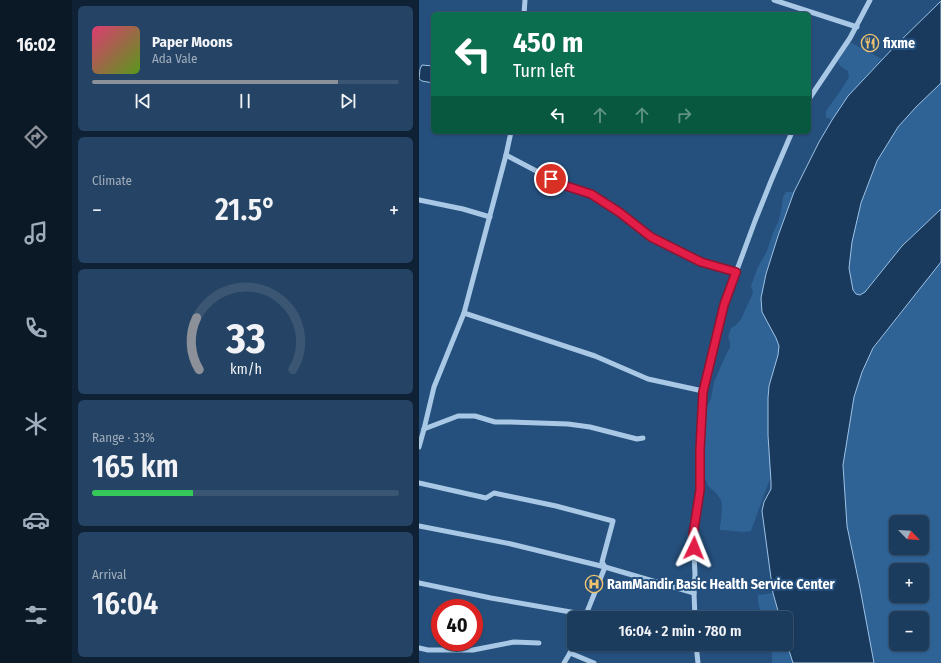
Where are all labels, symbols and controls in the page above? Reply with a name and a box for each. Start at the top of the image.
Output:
text: 450 m [513,26,583,59]
icon: left [447,28,499,80]
text: Paper Moons [152,33,233,51]
restaurant icon: fixme [860,33,880,53]
text: 16:02 [16,34,56,56]
place label: fixme [883,35,915,52]
text: Ada Vale [152,51,197,66]
text: Turn left [513,60,575,82]
icon: previous [132,90,154,112]
icon: pause [234,90,256,112]
icon: next [337,90,359,112]
icon: left [547,104,569,126]
icon: ahead [589,104,611,126]
icon: ahead [631,104,653,126]
icon: right [673,104,695,126]
icon: directions [22,123,50,151]
pin [534,162,568,196]
icon: arrive [540,168,562,190]
text: Climate [92,173,132,188]
text: 21.5° [215,192,276,228]
text: − [92,197,102,224]
text: + [389,197,399,224]
icon: music [22,219,50,247]
text: 33 [225,313,265,363]
icon: phone [22,314,50,342]
text: km/h [230,360,261,377]
icon: climate [22,410,50,438]
text: Range · 33% [92,430,155,445]
text: 165 km [92,449,179,485]
icon: car [22,506,50,534]
north arrow [889,515,929,555]
map controls [889,515,929,651]
position arrow [673,527,715,569]
button: + [889,563,929,603]
text: Arrival [92,567,126,582]
hospital icon: RamMandir Basic Health Service Center [584,574,604,594]
place label: RamMandir Basic Health Service Center [607,576,836,593]
text: 16:04 [92,586,158,622]
speed limit sign: 40 [431,599,483,651]
icon: filters [22,601,50,629]
button: − [889,611,929,651]
text: 16:04 · 2 min · 780 m [619,622,741,640]

